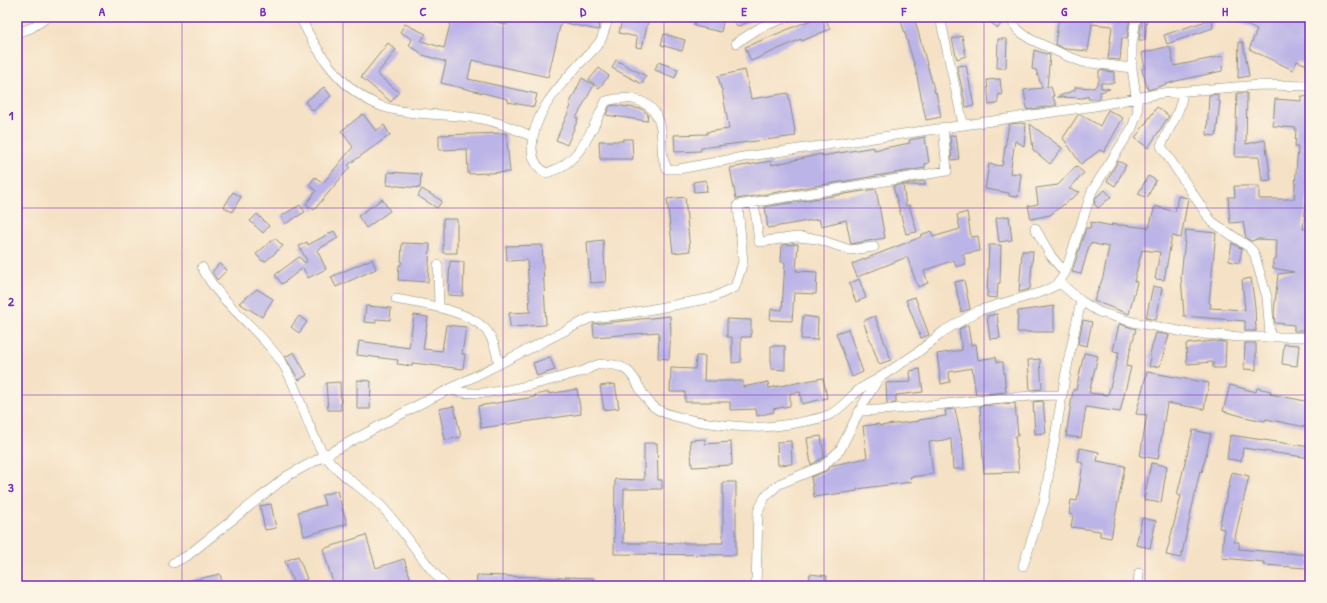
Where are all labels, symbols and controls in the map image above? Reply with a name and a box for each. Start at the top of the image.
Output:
text: A [99,2,106,20]
text: B [260,2,267,20]
text: C [419,2,427,20]
text: D [580,2,587,20]
text: E [741,2,747,20]
text: F [901,2,908,20]
text: G [1061,2,1068,20]
text: H [1222,2,1228,20]
text: 1 [9,106,14,124]
text: 2 [8,292,15,310]
text: 3 [8,478,14,496]

